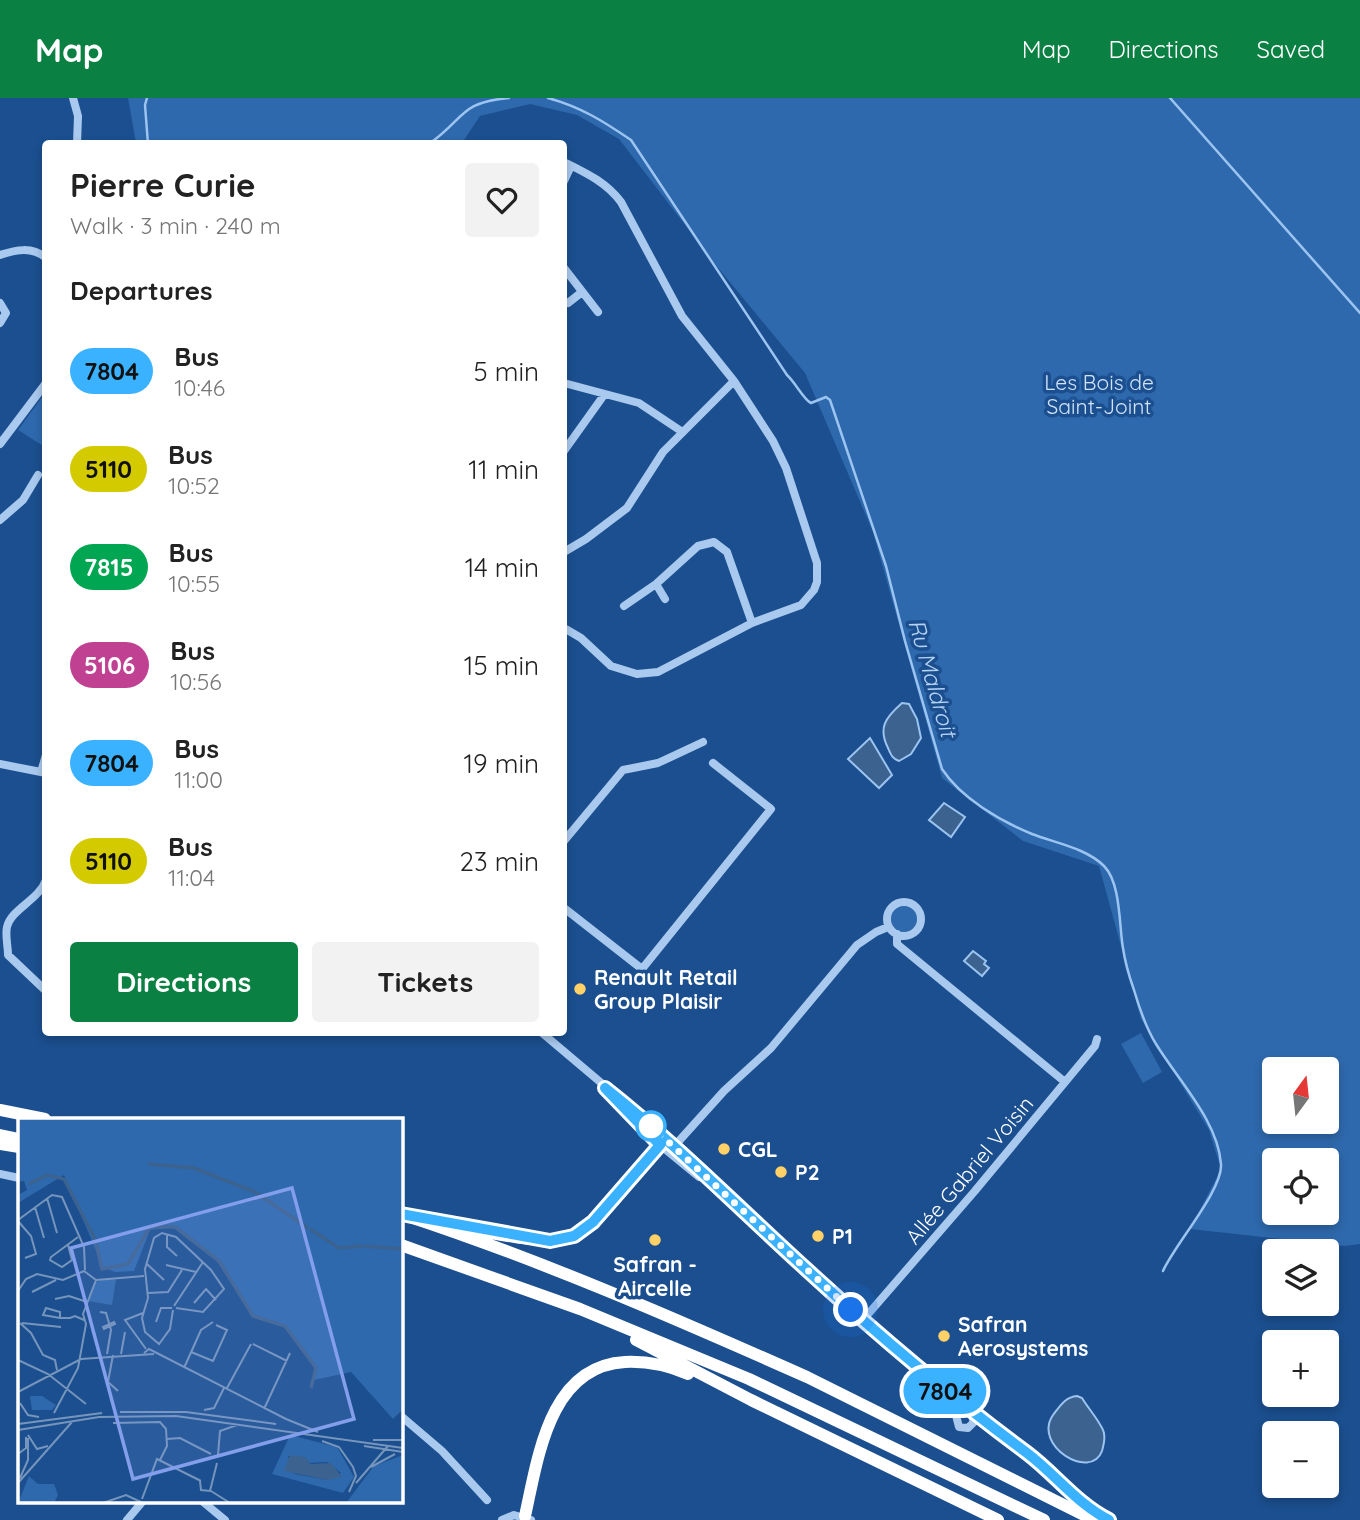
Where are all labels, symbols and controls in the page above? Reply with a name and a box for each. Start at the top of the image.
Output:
text: Map [35,29,103,70]
text: Map [1022,34,1071,64]
text: Directions [1109,34,1219,64]
text: Saved [1257,34,1325,64]
button: heart [465,163,539,237]
text: Pierre Curie [70,164,255,205]
text: Walk · 3 min · 240 m [70,211,281,240]
text: Departures [70,274,213,307]
text: Bus [174,340,219,373]
text: 5 min [473,355,539,388]
text: 7804 [84,356,139,386]
park label: Les Bois de Saint-Joint [1044,369,1154,419]
text: 10:46 [174,373,225,402]
text: Bus [168,438,213,471]
text: 11 min [468,453,539,486]
text: 5110 [85,454,132,484]
text: 10:52 [168,471,220,500]
text: Bus [169,536,213,569]
text: 14 min [465,551,539,584]
text: 7815 [84,552,134,582]
text: 10:55 [169,569,220,598]
water label: Ru Maldroit [902,616,964,742]
text: Bus [170,634,215,667]
text: 15 min [464,649,539,682]
text: 5106 [84,650,135,680]
text: 10:56 [170,667,222,696]
text: Bus [174,732,219,765]
text: 19 min [463,747,539,780]
text: 7804 [84,748,139,778]
text: 11:00 [174,765,223,794]
text: Bus [168,830,213,863]
text: 23 min [460,845,539,878]
text: 5110 [85,846,132,876]
text: 11:04 [168,863,215,892]
button: Directions [70,942,298,1022]
button: Tickets [312,942,539,1022]
place label: Renault Retail Group Plaisir [594,964,738,1014]
marker: Renault Retail Group Plaisir [572,981,588,997]
north arrow [1262,1057,1339,1134]
map controls [1262,1057,1339,1498]
street label: Allée Gabriel Voisin [900,1091,1038,1249]
unlabelled marker [636,1111,666,1141]
inset map [18,1118,402,1502]
place label: CGL [738,1136,778,1162]
marker: CGL [716,1141,732,1157]
button: locate [1262,1148,1339,1225]
place label: P2 [795,1159,820,1185]
marker: P2 [773,1164,789,1180]
place label: P1 [832,1223,853,1249]
marker: P1 [810,1228,826,1244]
marker: Safran - Aircelle [647,1232,663,1248]
button: layers [1262,1239,1339,1316]
place label: Safran - Aircelle [613,1251,697,1301]
your location [833,1292,868,1327]
place label: Safran Aerosystems [958,1311,1088,1361]
marker: Safran Aerosystems [936,1328,952,1344]
button: + [1262,1330,1339,1407]
line badge: 7804 [896,1368,994,1414]
text: 7804 [917,1376,973,1406]
button: − [1262,1421,1339,1498]

